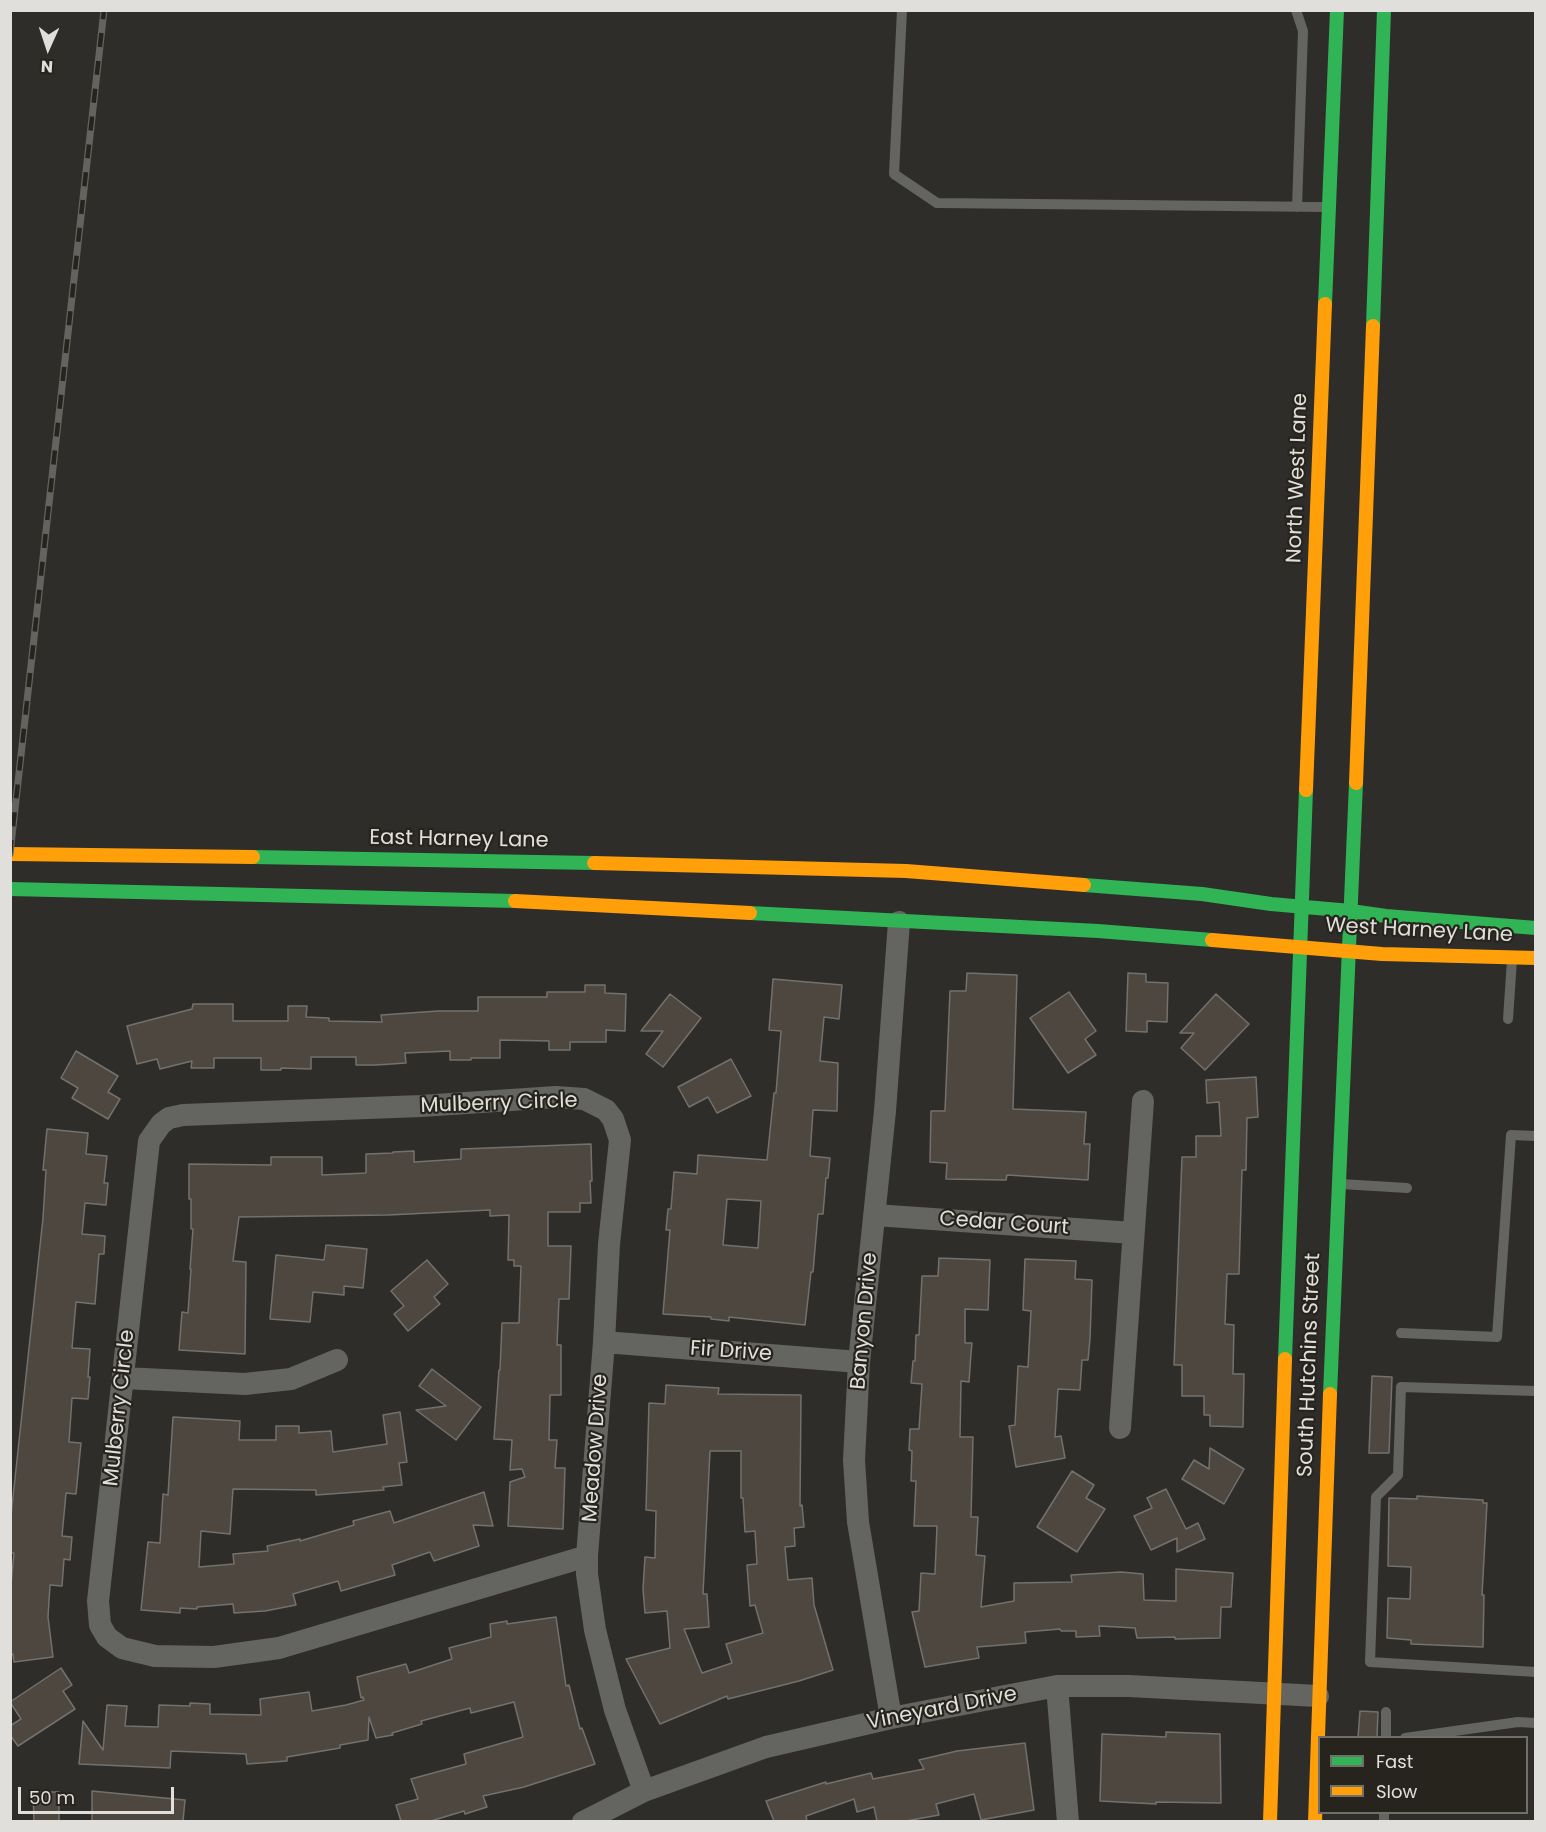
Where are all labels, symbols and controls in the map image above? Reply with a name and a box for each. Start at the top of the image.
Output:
north arrow [18,18,78,78]
text: N [40,55,54,78]
street label: North West Lane [1282,393,1314,563]
street label: East Harney Lane [369,826,549,854]
street label: West Harney Lane [1325,914,1513,948]
street label: Mulberry Circle [420,1089,578,1119]
street label: Cedar Court [938,1207,1070,1241]
street label: Banyon Drive [846,1251,884,1391]
street label: South Hutchins Street [1293,1252,1327,1478]
street label: Mulberry Circle [99,1329,141,1487]
street label: Fir Drive [689,1337,773,1367]
street label: Meadow Drive [578,1373,614,1523]
street label: Vineyard Drive [865,1682,1019,1736]
legend [1318,1736,1528,1814]
text: Fast [1376,1749,1413,1774]
scale bar [21,1775,177,1813]
text: Slow [1376,1779,1417,1804]
text: 50 m [29,1785,75,1810]

